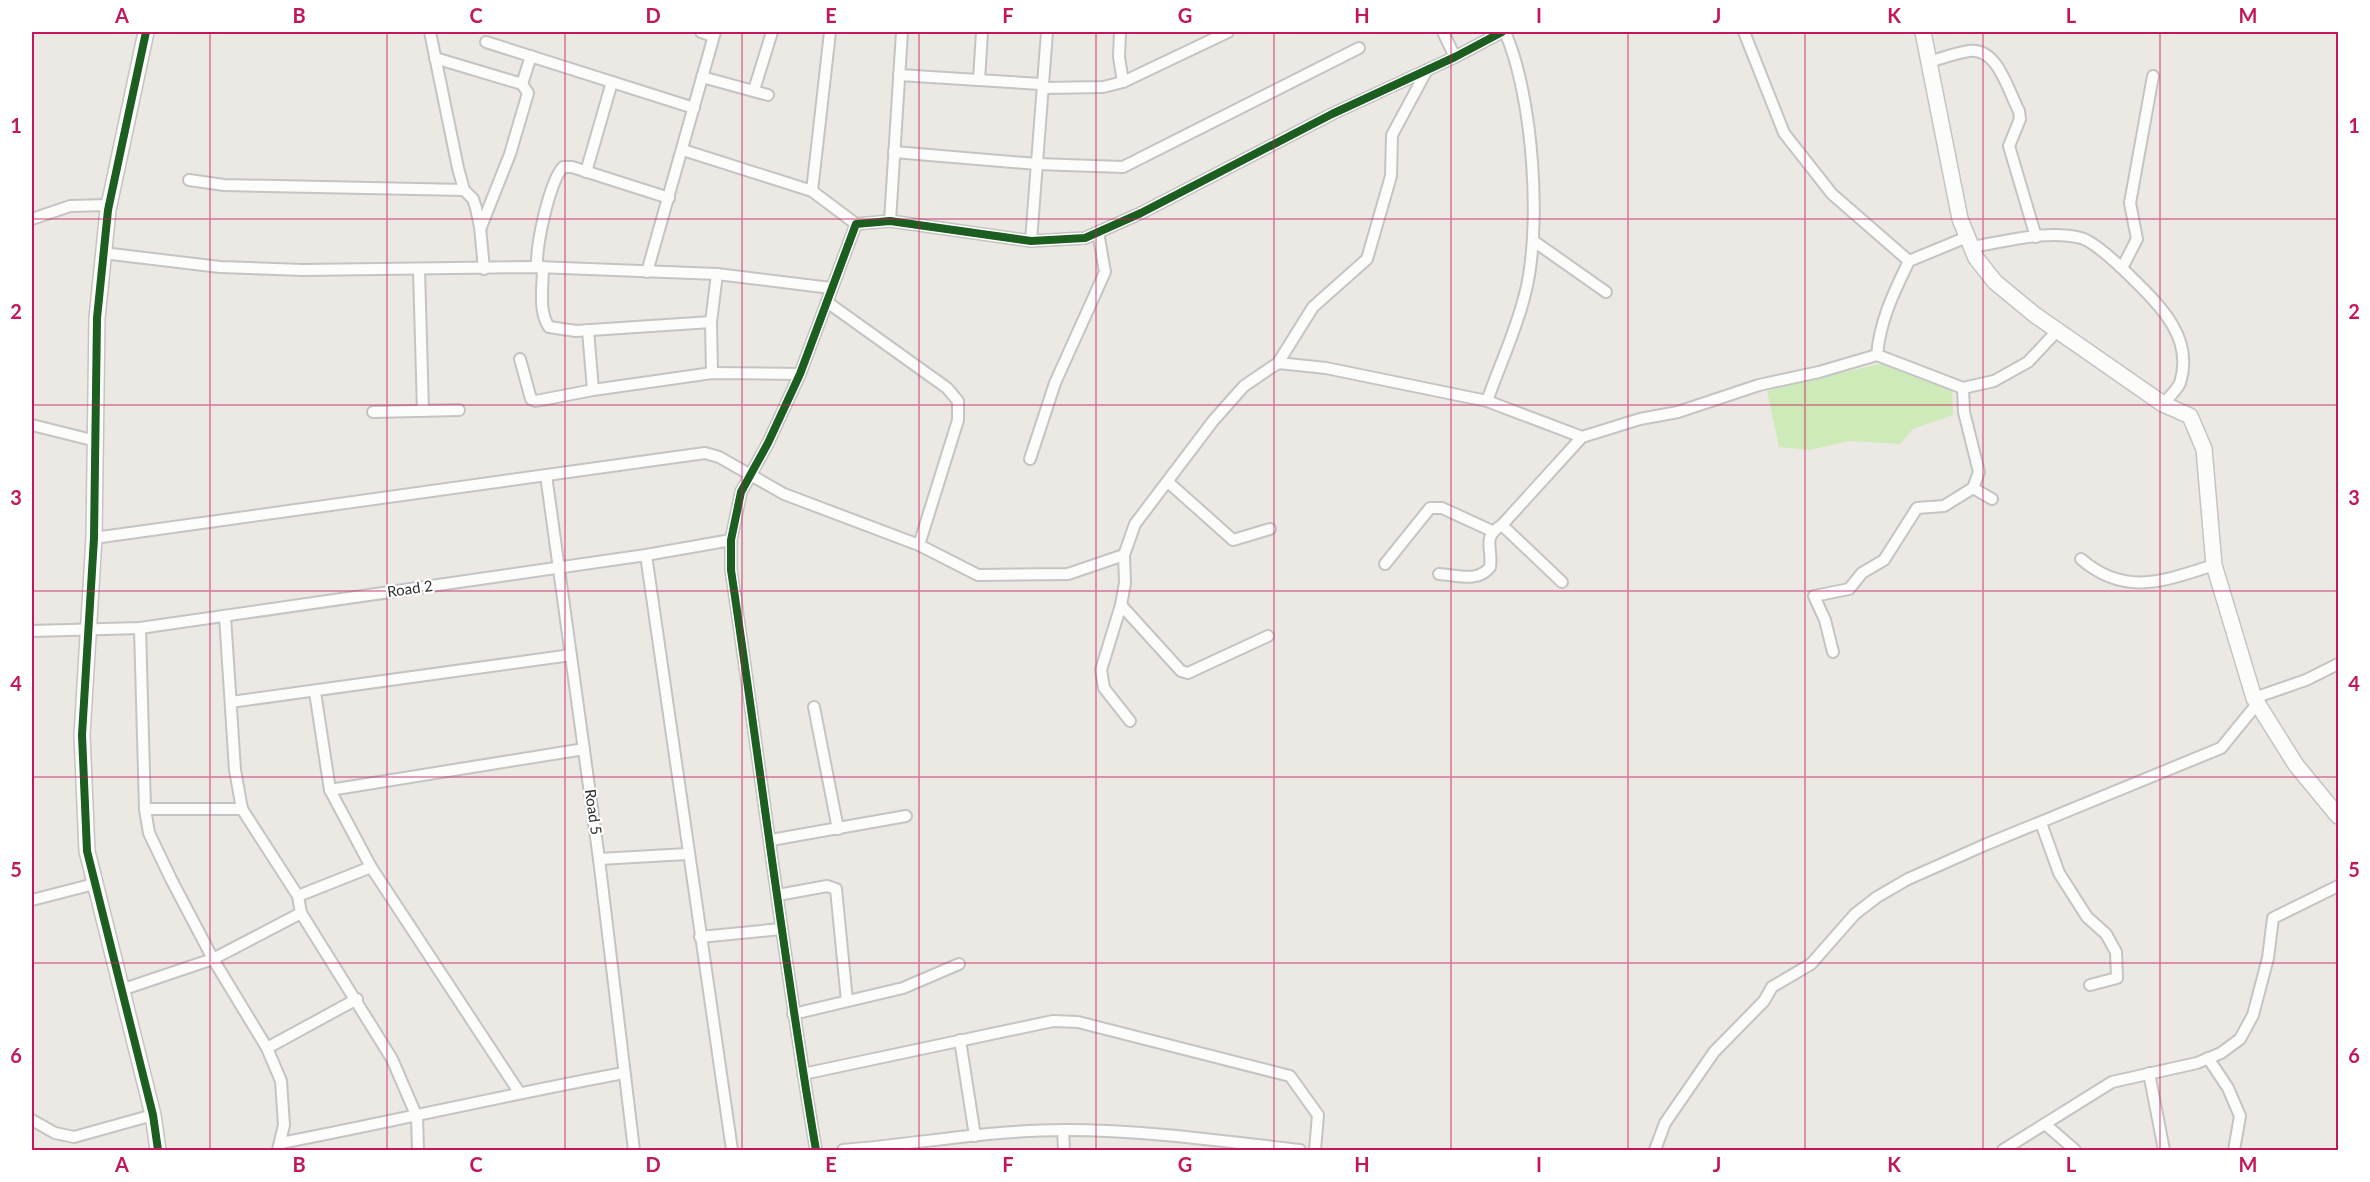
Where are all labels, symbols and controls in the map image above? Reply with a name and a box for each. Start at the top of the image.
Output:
text: A [114,3,129,27]
text: B [292,3,306,27]
text: C [469,3,483,27]
text: D [645,3,661,27]
text: E [825,3,837,27]
text: F [1002,3,1014,27]
text: G [1178,3,1192,27]
text: H [1354,3,1370,27]
text: I [1536,3,1542,27]
text: J [1713,3,1721,27]
text: K [1887,3,1901,27]
text: L [2066,3,2077,27]
text: M [2239,3,2257,27]
text: 1 [10,113,22,137]
text: 1 [2348,113,2360,137]
text: 2 [10,299,22,323]
text: 2 [2348,299,2360,323]
text: 3 [10,485,22,509]
text: 3 [2348,485,2360,509]
street label: Road 2 [386,576,434,600]
text: 4 [10,671,22,695]
text: 4 [2348,671,2360,695]
street label: Road 5 [582,788,606,836]
text: 5 [10,857,22,881]
text: 5 [2348,857,2360,881]
text: 6 [10,1043,22,1067]
text: 6 [2348,1043,2360,1067]
text: A [114,1152,129,1176]
text: B [292,1152,306,1176]
text: C [469,1152,483,1176]
text: D [645,1152,661,1176]
text: E [825,1152,837,1176]
text: F [1002,1152,1014,1176]
text: G [1178,1152,1192,1176]
text: H [1354,1152,1370,1176]
text: I [1536,1152,1542,1176]
text: J [1713,1152,1721,1176]
text: K [1887,1152,1901,1176]
text: L [2066,1152,2077,1176]
text: M [2239,1152,2257,1176]

